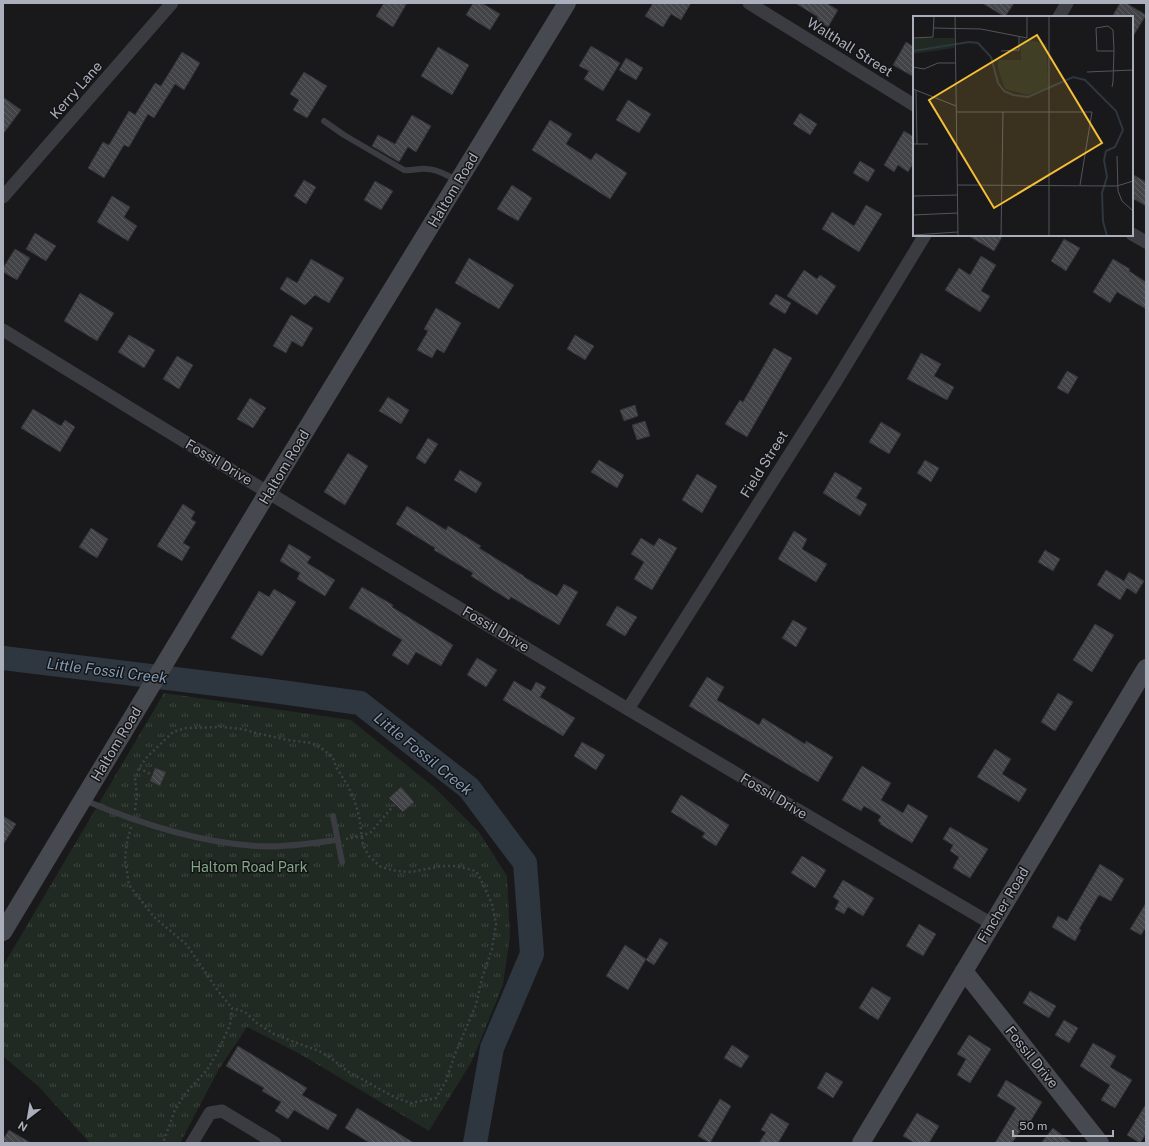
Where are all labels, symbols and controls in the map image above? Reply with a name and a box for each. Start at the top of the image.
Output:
street label: Walthall Street [804,14,896,80]
inset map [913,16,1133,236]
street label: Kerry Lane [47,58,105,122]
street label: Haltom Road [425,150,481,230]
street label: Haltom Road [256,427,312,507]
street label: Field Street [737,427,791,501]
street label: Fossil Drive [183,436,255,488]
street label: Fossil Drive [460,603,532,655]
water label: Little Fossil Creek [46,655,169,686]
street label: Haltom Road [88,704,144,784]
water label: Little Fossil Creek [371,709,476,799]
street label: Fossil Drive [738,770,810,822]
park label: Haltom Road Park [190,859,308,875]
street label: Fincher Road [974,864,1032,946]
street label: Fossil Drive [1002,1023,1062,1091]
north arrow [8,1098,48,1138]
scale bar [1013,1112,1113,1138]
text: N [16,1119,30,1134]
text: 50 m [1019,1119,1047,1133]

